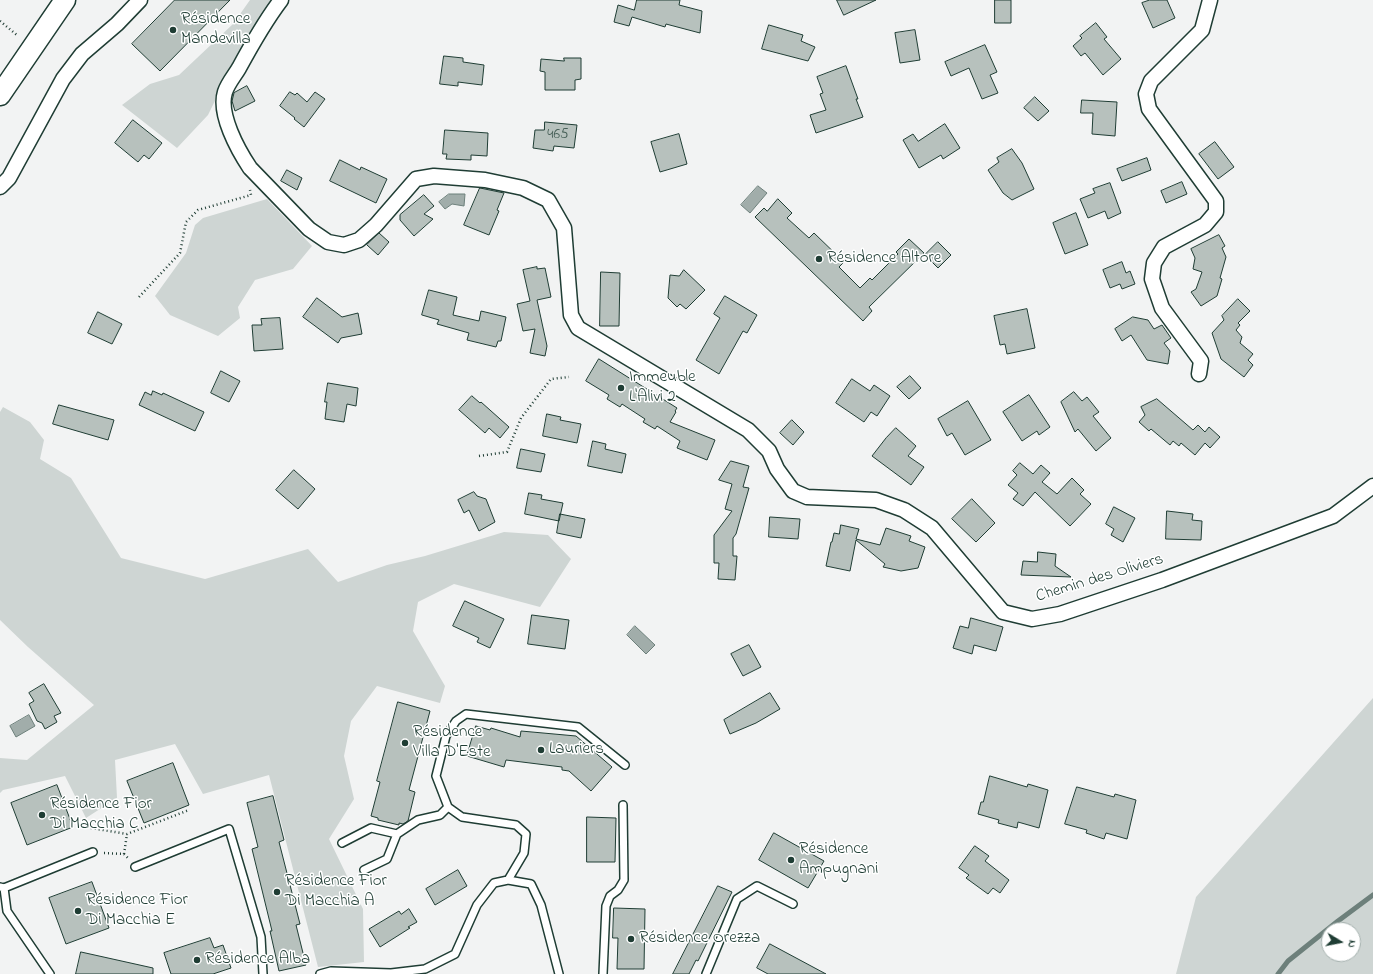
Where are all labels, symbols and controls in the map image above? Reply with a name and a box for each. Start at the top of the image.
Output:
place label: Résidence Mandevilla [181,10,251,50]
marker: Résidence Mandevilla [168,25,178,35]
house number: 465 [547,127,569,145]
place label: Résidence Altore [827,249,941,269]
marker: Résidence Altore [814,254,824,264]
place label: Immeuble L'Alivi 2 [629,368,696,408]
marker: Immeuble L'Alivi 2 [616,383,626,393]
street label: Chemin des Oliviers [1034,550,1166,608]
place label: Résidence Villa D'Este [413,723,491,763]
marker: Résidence Villa D'Este [400,738,410,748]
place label: Lauriers [549,740,604,760]
marker: Lauriers [536,745,546,755]
place label: Résidence Fior Di Macchia C [50,795,152,835]
marker: Résidence Fior Di Macchia C [37,810,47,820]
place label: Résidence Ampugnani [799,840,878,880]
marker: Résidence Ampugnani [786,855,796,865]
place label: Résidence Fior Di Macchia A [285,872,387,912]
marker: Résidence Fior Di Macchia A [272,887,282,897]
place label: Résidence Fior Di Macchia E [86,891,188,931]
marker: Résidence Fior Di Macchia E [73,906,83,916]
north arrow [1321,922,1361,962]
place label: Résidence Orezza [639,929,760,949]
marker: Résidence Orezza [626,934,636,944]
text: N [1343,939,1360,949]
place label: Résidence Alba [205,950,310,970]
marker: Résidence Alba [192,955,202,965]

